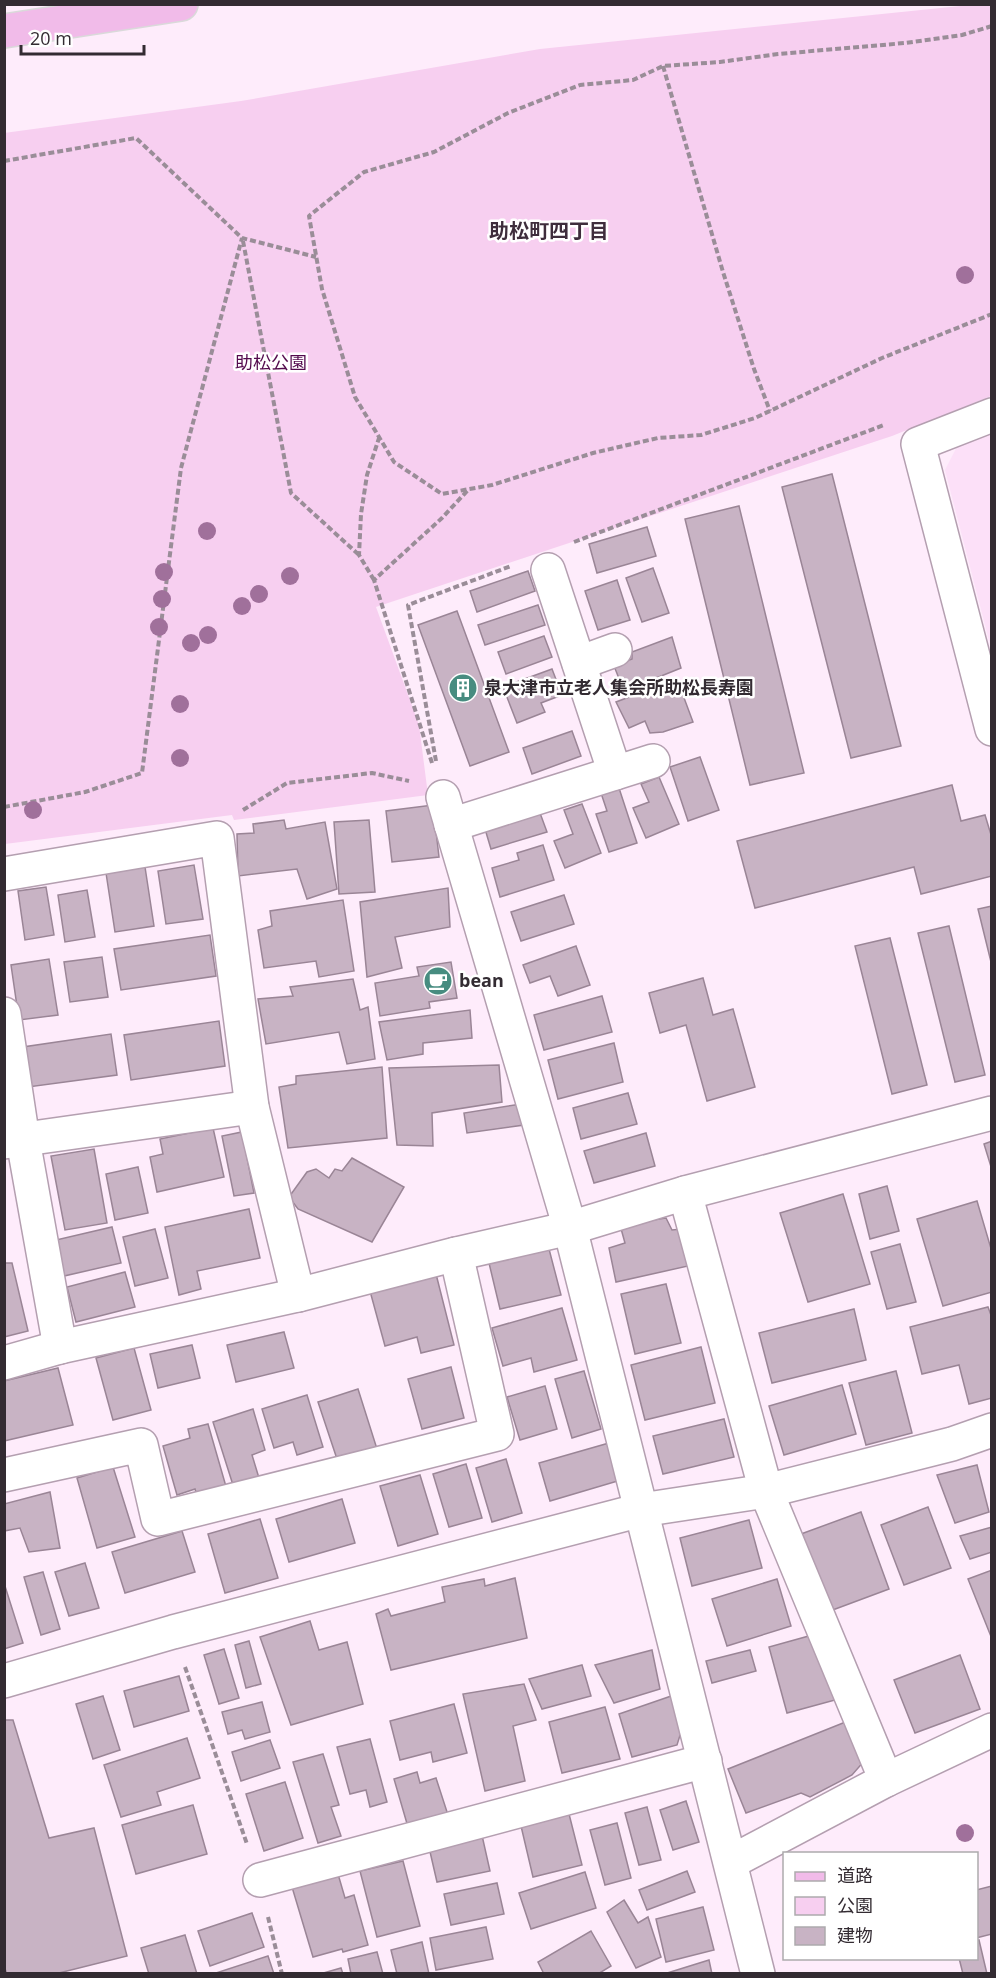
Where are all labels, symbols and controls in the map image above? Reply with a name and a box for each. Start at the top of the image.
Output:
scale bar [21,18,144,56]
text: 20 m [30,26,72,50]
district label: 助松町四丁目 [489,217,609,244]
park label: 助松公園 [235,350,307,374]
building icon: 泉大津市立老人集会所助松長寿園 [447,672,479,704]
place label: 泉大津市立老人集会所助松長寿園 [484,675,754,699]
cafe icon: bean [422,965,454,997]
place label: bean [459,968,504,992]
legend [783,1852,978,1960]
text: 道路 [837,1863,873,1887]
text: 公園 [837,1893,873,1917]
text: 建物 [837,1923,873,1947]

